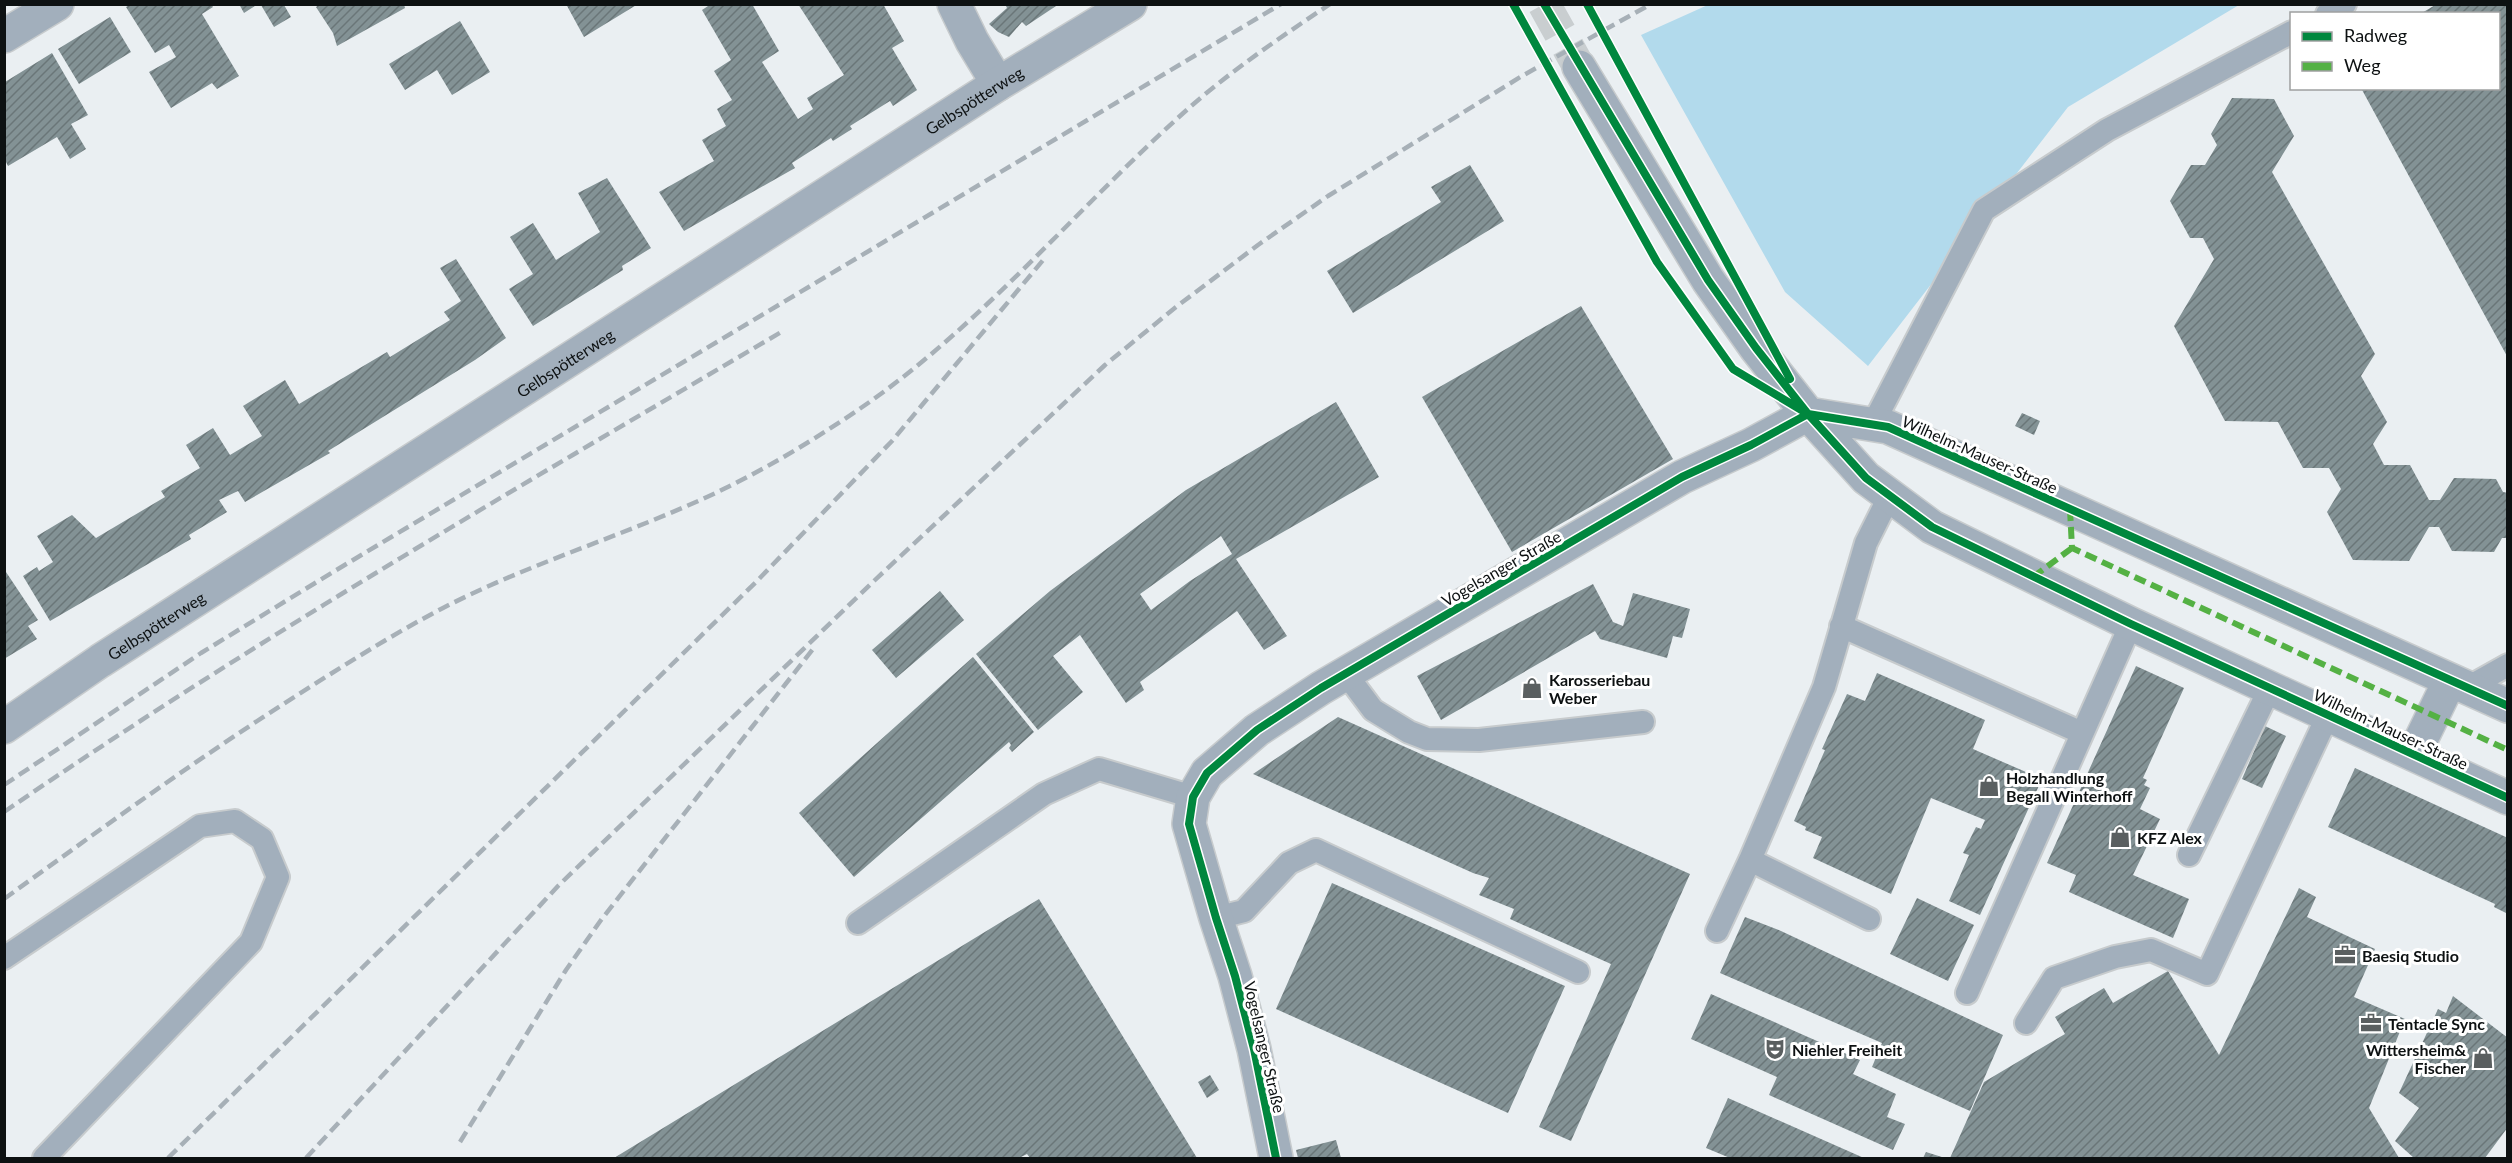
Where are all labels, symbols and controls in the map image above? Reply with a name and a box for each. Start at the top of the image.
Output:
legend [2290,12,2500,90]
text: Radweg [2344,24,2407,46]
text: Weg [2344,54,2381,76]
street label: Gelbspötterweg [921,62,1026,138]
street label: Gelbspötterweg [513,324,617,401]
street label: Wilhelm-Mauser-Straße [1899,411,2061,497]
street label: Vogelsanger Straße [1438,526,1564,610]
street label: Gelbspötterweg [104,587,208,663]
place label: Karosseriebau Weber [1549,670,1650,707]
shop icon: Karosseriebau Weber [1520,676,1544,700]
street label: Wilhelm-Mauser-Straße [2311,685,2471,773]
place label: Holzhandlung Begall Winterhoff [2006,768,2132,805]
shop icon: Holzhandlung Begall Winterhoff [1977,774,2001,798]
shop icon: KFZ Alex [2108,825,2132,849]
place label: KFZ Alex [2137,828,2203,847]
office icon: Baesiq Studio [2333,943,2357,967]
place label: Baesiq Studio [2362,946,2459,965]
street label: Vogelsanger Straße [1241,979,1289,1115]
office icon: Tentacle Sync [2359,1011,2383,1035]
place label: Tentacle Sync [2388,1014,2485,1033]
theatre icon: Niehler Freiheit [1763,1037,1787,1061]
place label: Niehler Freiheit [1792,1040,1902,1059]
place label: Wittersheim& Fischer [2366,1040,2466,1077]
shop icon: Wittersheim& Fischer [2471,1046,2495,1070]

